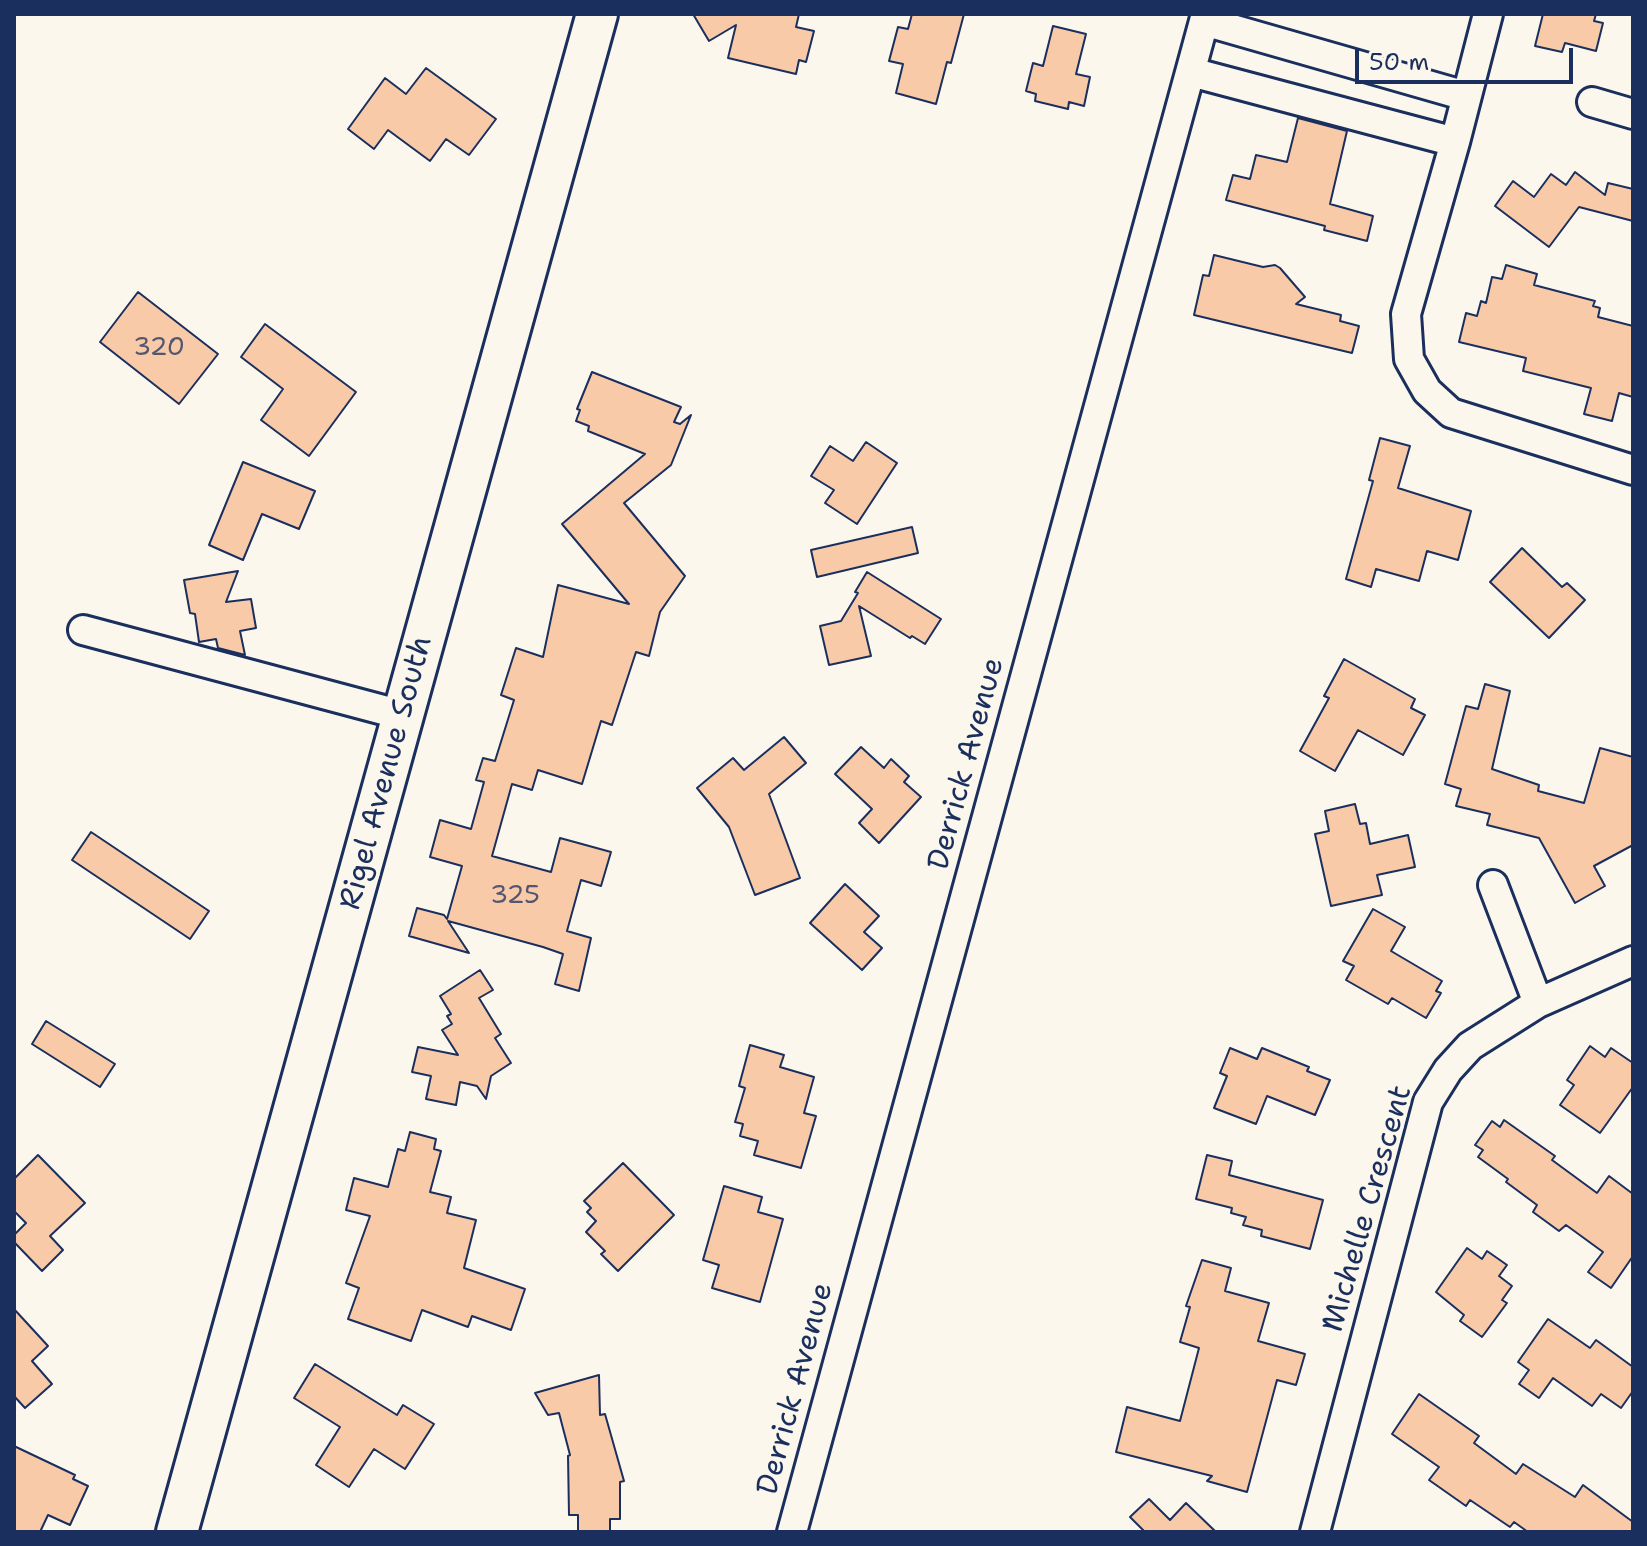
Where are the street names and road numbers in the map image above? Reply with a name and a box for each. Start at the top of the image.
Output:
street label: Rigel Avenue South [333,632,441,914]
street label: Derrick Avenue [921,654,1013,874]
street label: Michelle Crescent [1316,1082,1420,1336]
street label: Derrick Avenue [750,1279,842,1499]

